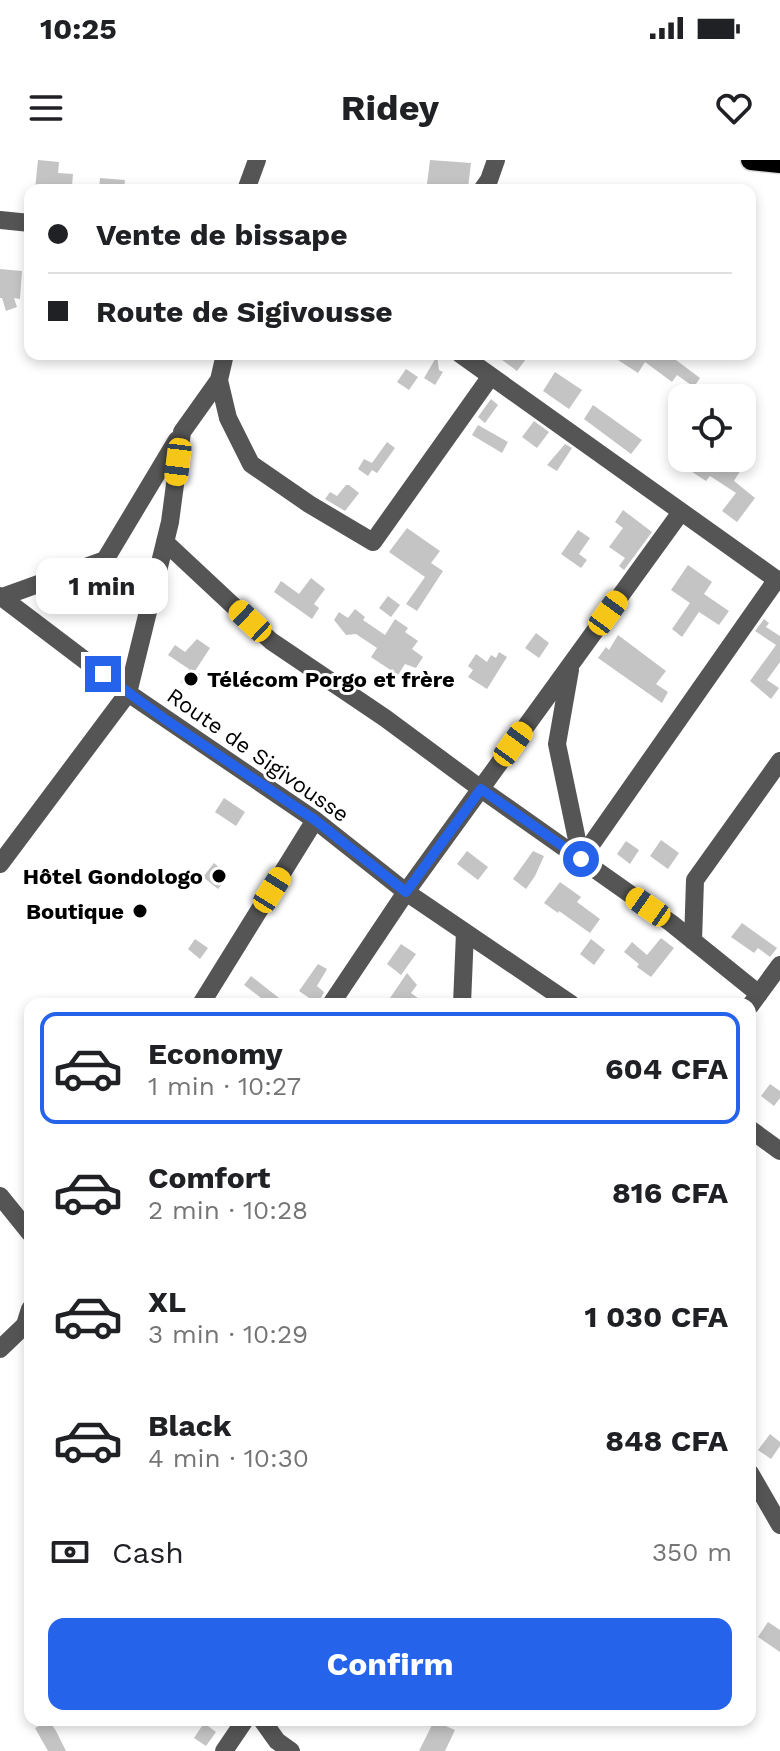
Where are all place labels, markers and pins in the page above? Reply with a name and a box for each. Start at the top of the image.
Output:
place label: Télécom Porgo et frère [207,667,455,692]
marker: Télécom Porgo et frère [182,670,200,688]
place label: Hôtel Gondologo [23,864,203,889]
marker: Hôtel Gondologo [210,867,228,885]
place label: Boutique [26,899,124,924]
marker: Boutique [131,902,149,920]

